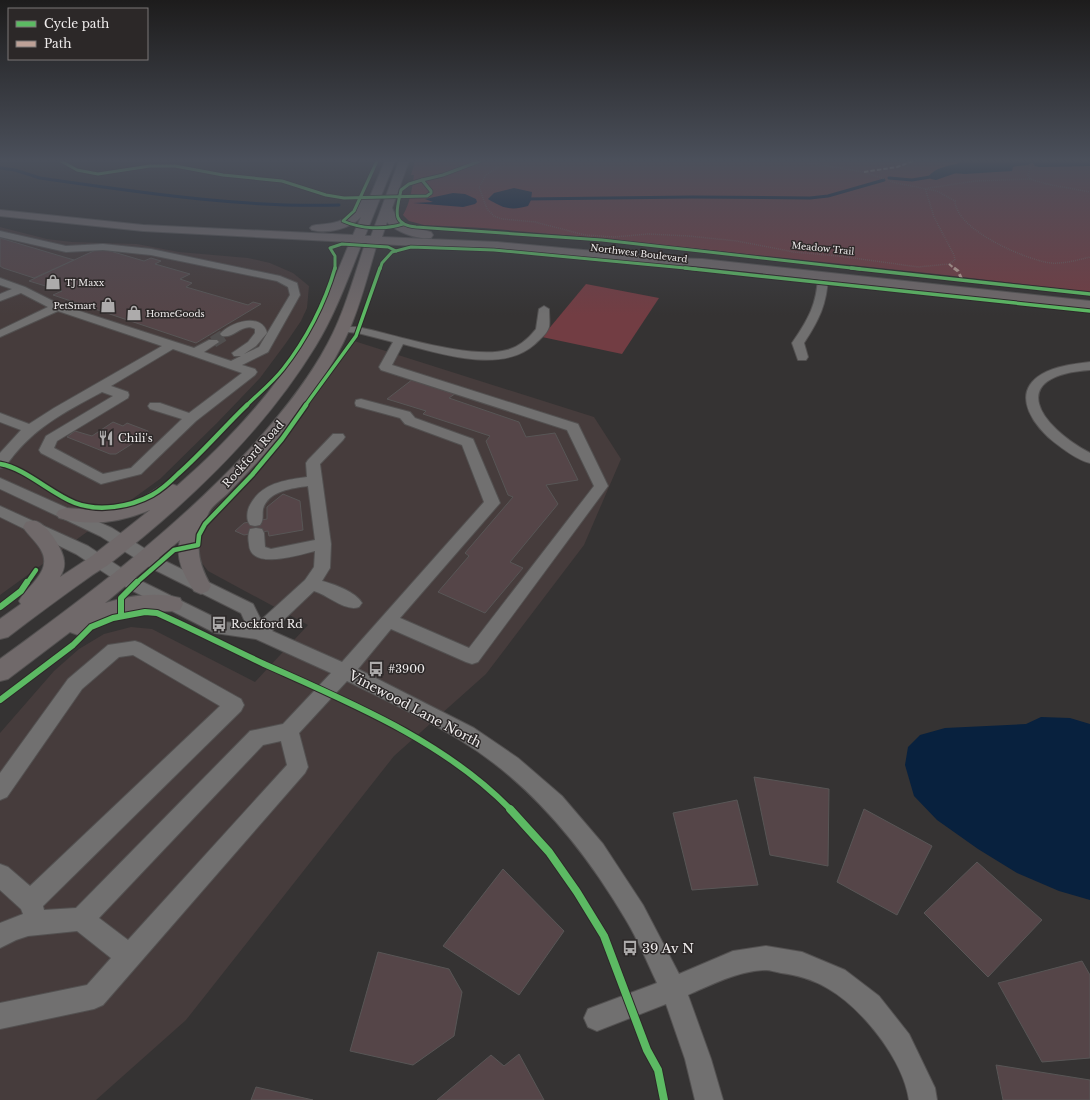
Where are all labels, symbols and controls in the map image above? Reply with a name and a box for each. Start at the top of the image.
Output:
legend [8,8,148,60]
text: Cycle path [44,16,109,31]
text: Path [44,36,72,51]
street label: Meadow Trail [791,239,855,257]
street label: Northwest Boulevard [590,242,688,264]
shop icon: TJ Maxx [44,273,62,291]
place label: TJ Maxx [65,277,105,288]
shop icon: PetSmart [99,296,117,314]
place label: PetSmart [53,300,97,311]
shop icon: HomeGoods [125,304,143,322]
place label: HomeGoods [146,308,205,319]
street label: Rockford Road [219,417,287,490]
restaurant icon: Chili's [97,429,115,447]
place label: Chili's [118,431,153,445]
bus stop icon: Rockford Rd [210,615,228,633]
place label: Rockford Rd [231,617,303,631]
bus stop icon: #3900 [367,660,385,678]
place label: #3900 [388,662,425,676]
street label: Vinewood Lane North [345,666,484,751]
bus stop icon: 39 Av N [621,939,639,957]
place label: 39 Av N [642,940,694,957]

